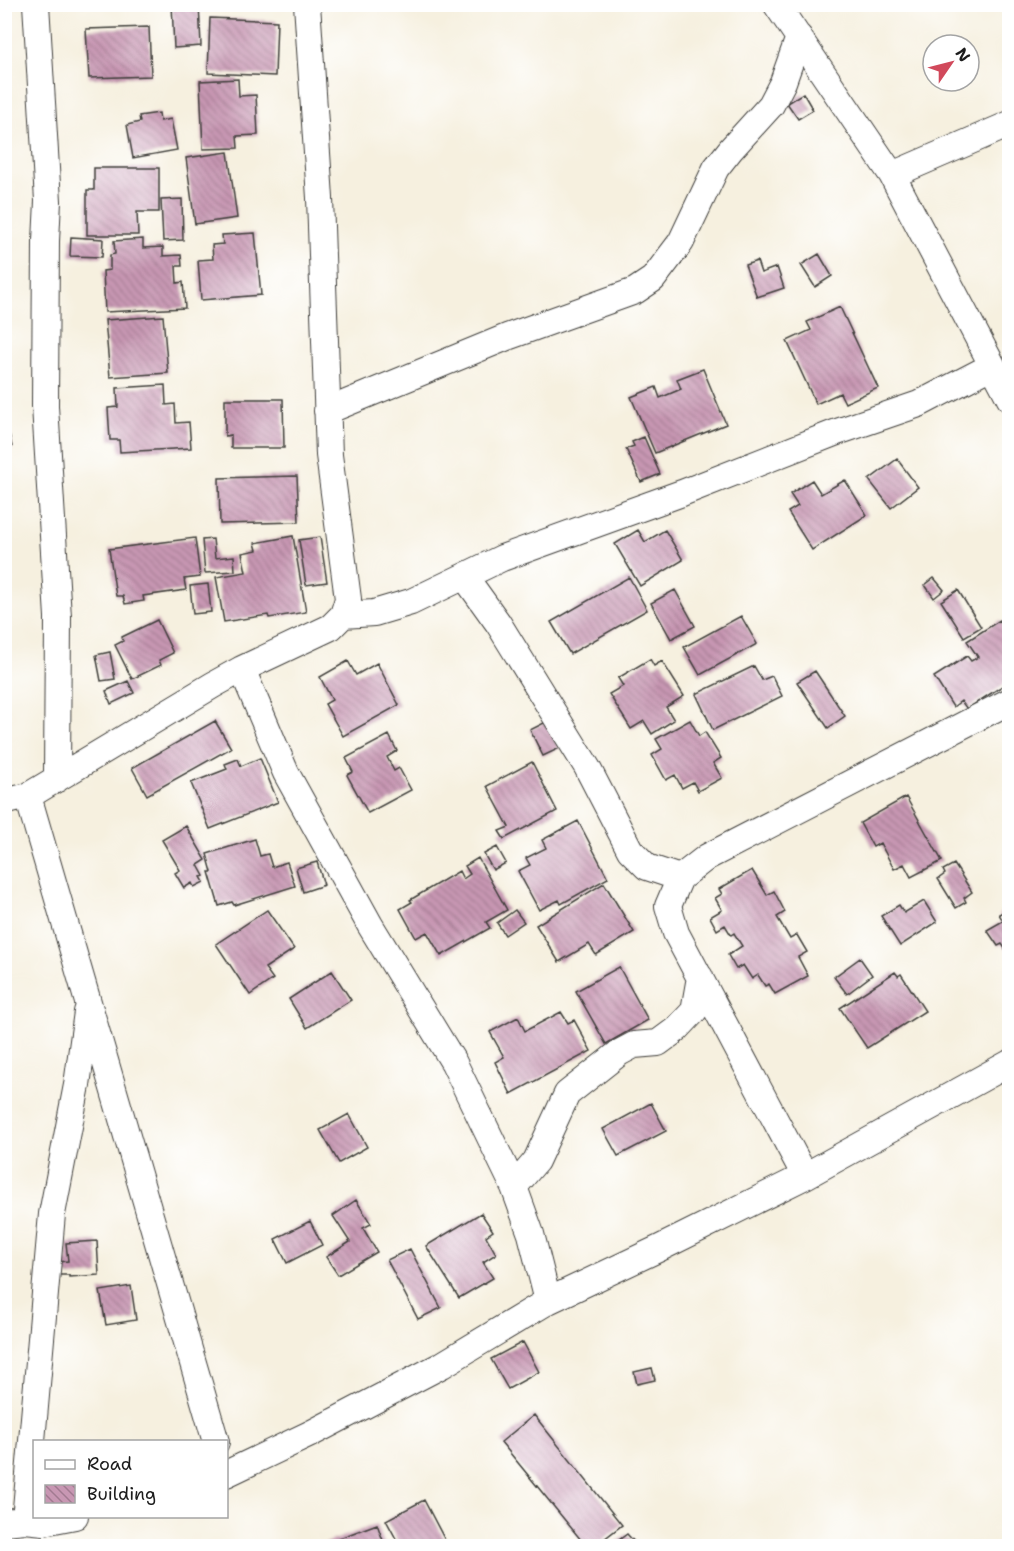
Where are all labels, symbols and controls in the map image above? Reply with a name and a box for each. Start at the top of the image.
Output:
north arrow [921,33,981,93]
text: N [951,43,975,66]
legend [33,1440,228,1518]
text: Road [87,1452,132,1476]
text: Building [87,1482,156,1506]

